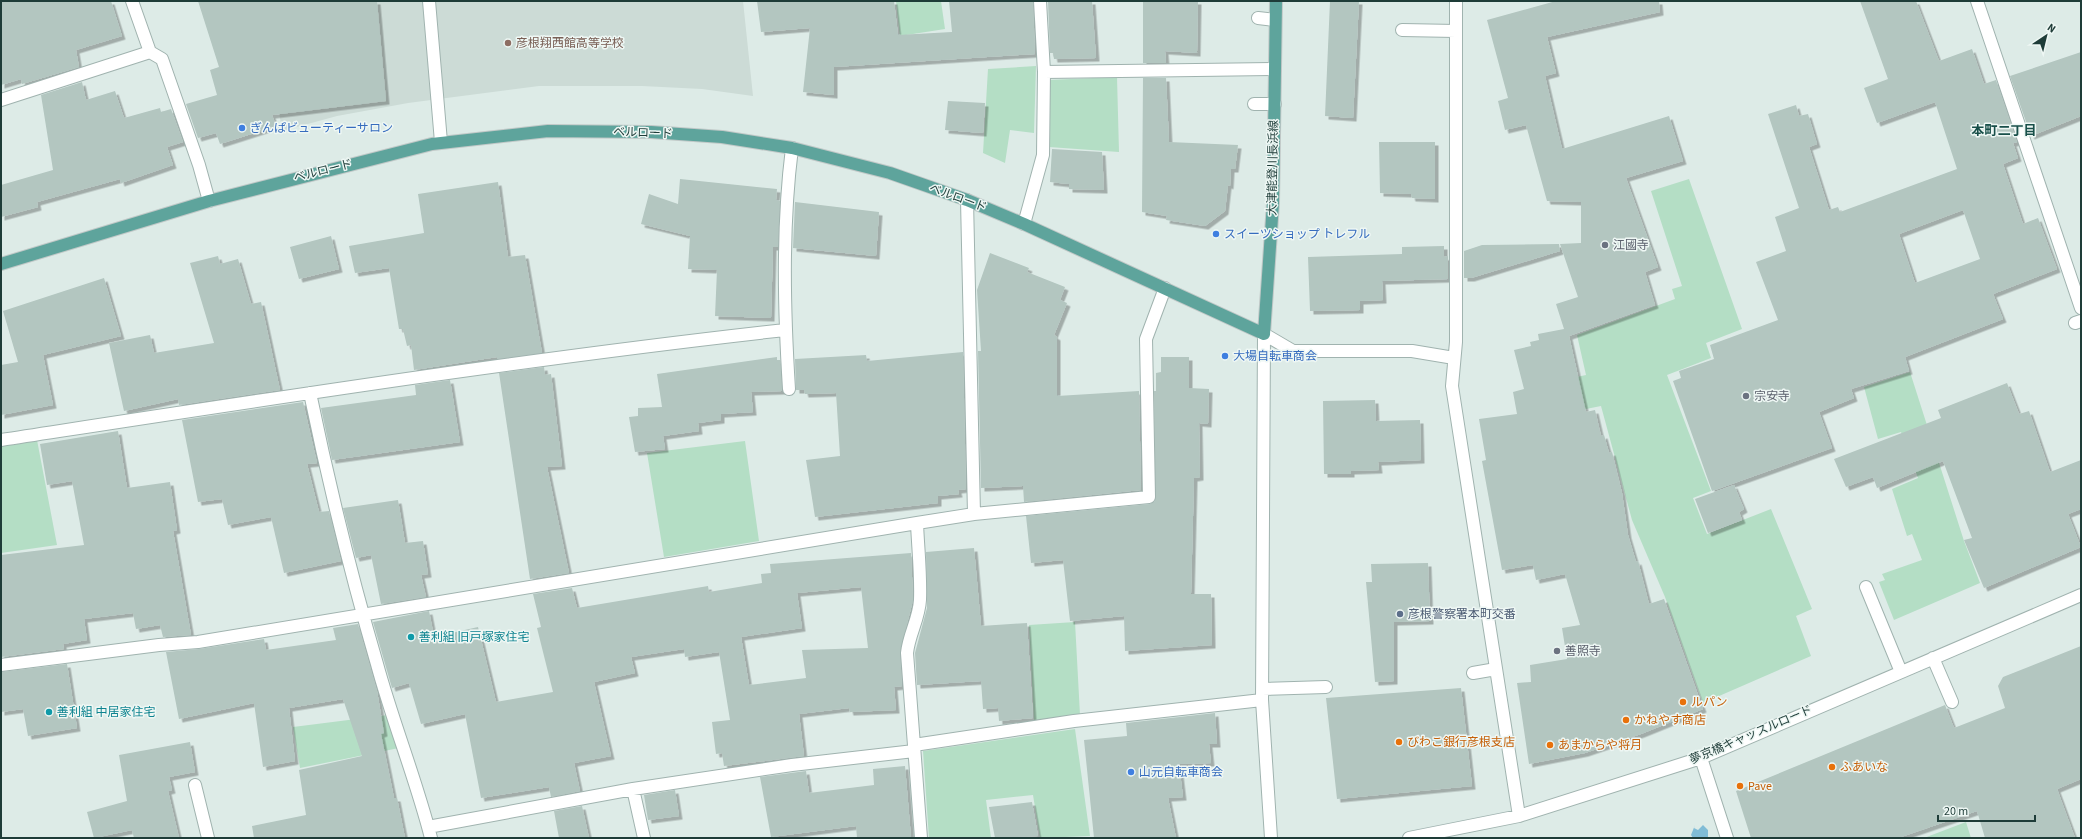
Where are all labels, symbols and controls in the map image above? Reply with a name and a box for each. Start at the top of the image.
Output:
north arrow [2026,16,2066,56]
text: N [2044,20,2059,36]
place label: 彦根翔西館高等学校 [516,35,624,52]
marker: 彦根翔西館高等学校 [503,38,513,48]
place label: ぎんぱビューティーサロン [250,120,393,137]
street label: 大津能登川長浜線 [1264,120,1282,216]
district label: 本町二丁目 [1971,122,2037,140]
marker: ぎんぱビューティーサロン [237,123,247,133]
street label: ベルロード [613,123,673,143]
street label: ベルロード [292,155,354,187]
street label: ベルロード [927,180,989,216]
place label: スイーツショップ トレフル [1224,226,1370,243]
marker: スイーツショップ トレフル [1211,229,1221,239]
place label: 江國寺 [1613,237,1649,254]
marker: 江國寺 [1600,240,1610,250]
place label: 大場自転車商会 [1233,348,1317,365]
marker: 大場自転車商会 [1220,351,1230,361]
place label: 宗安寺 [1754,388,1790,405]
marker: 宗安寺 [1741,391,1751,401]
place label: 彦根警察署本町交番 [1408,606,1516,623]
marker: 彦根警察署本町交番 [1395,609,1405,619]
place label: 善利組 旧戸塚家住宅 [419,629,529,646]
marker: 善利組 旧戸塚家住宅 [406,632,416,642]
place label: 善照寺 [1565,643,1601,660]
marker: 善照寺 [1552,646,1562,656]
place label: ルパン [1691,694,1728,711]
marker: ルパン [1678,697,1688,707]
street label: 夢京橋キャッスルロード [1687,701,1815,769]
place label: 善利組 中居家住宅 [57,704,155,721]
marker: 善利組 中居家住宅 [44,707,54,717]
place label: かねやす商店 [1634,712,1706,729]
marker: かねやす商店 [1621,715,1631,725]
place label: びわこ銀行彦根支店 [1407,734,1515,751]
marker: びわこ銀行彦根支店 [1394,737,1404,747]
place label: あまからや将月 [1558,737,1642,754]
marker: あまからや将月 [1545,740,1555,750]
place label: ふあいな [1840,759,1888,776]
marker: ふあいな [1827,762,1837,772]
place label: 山元自転車商会 [1139,764,1223,781]
marker: 山元自転車商会 [1126,767,1136,777]
place label: Pave [1748,778,1772,795]
marker: Pave [1735,781,1745,791]
scale bar [1938,797,2035,823]
text: 20 m [1944,803,1968,820]

